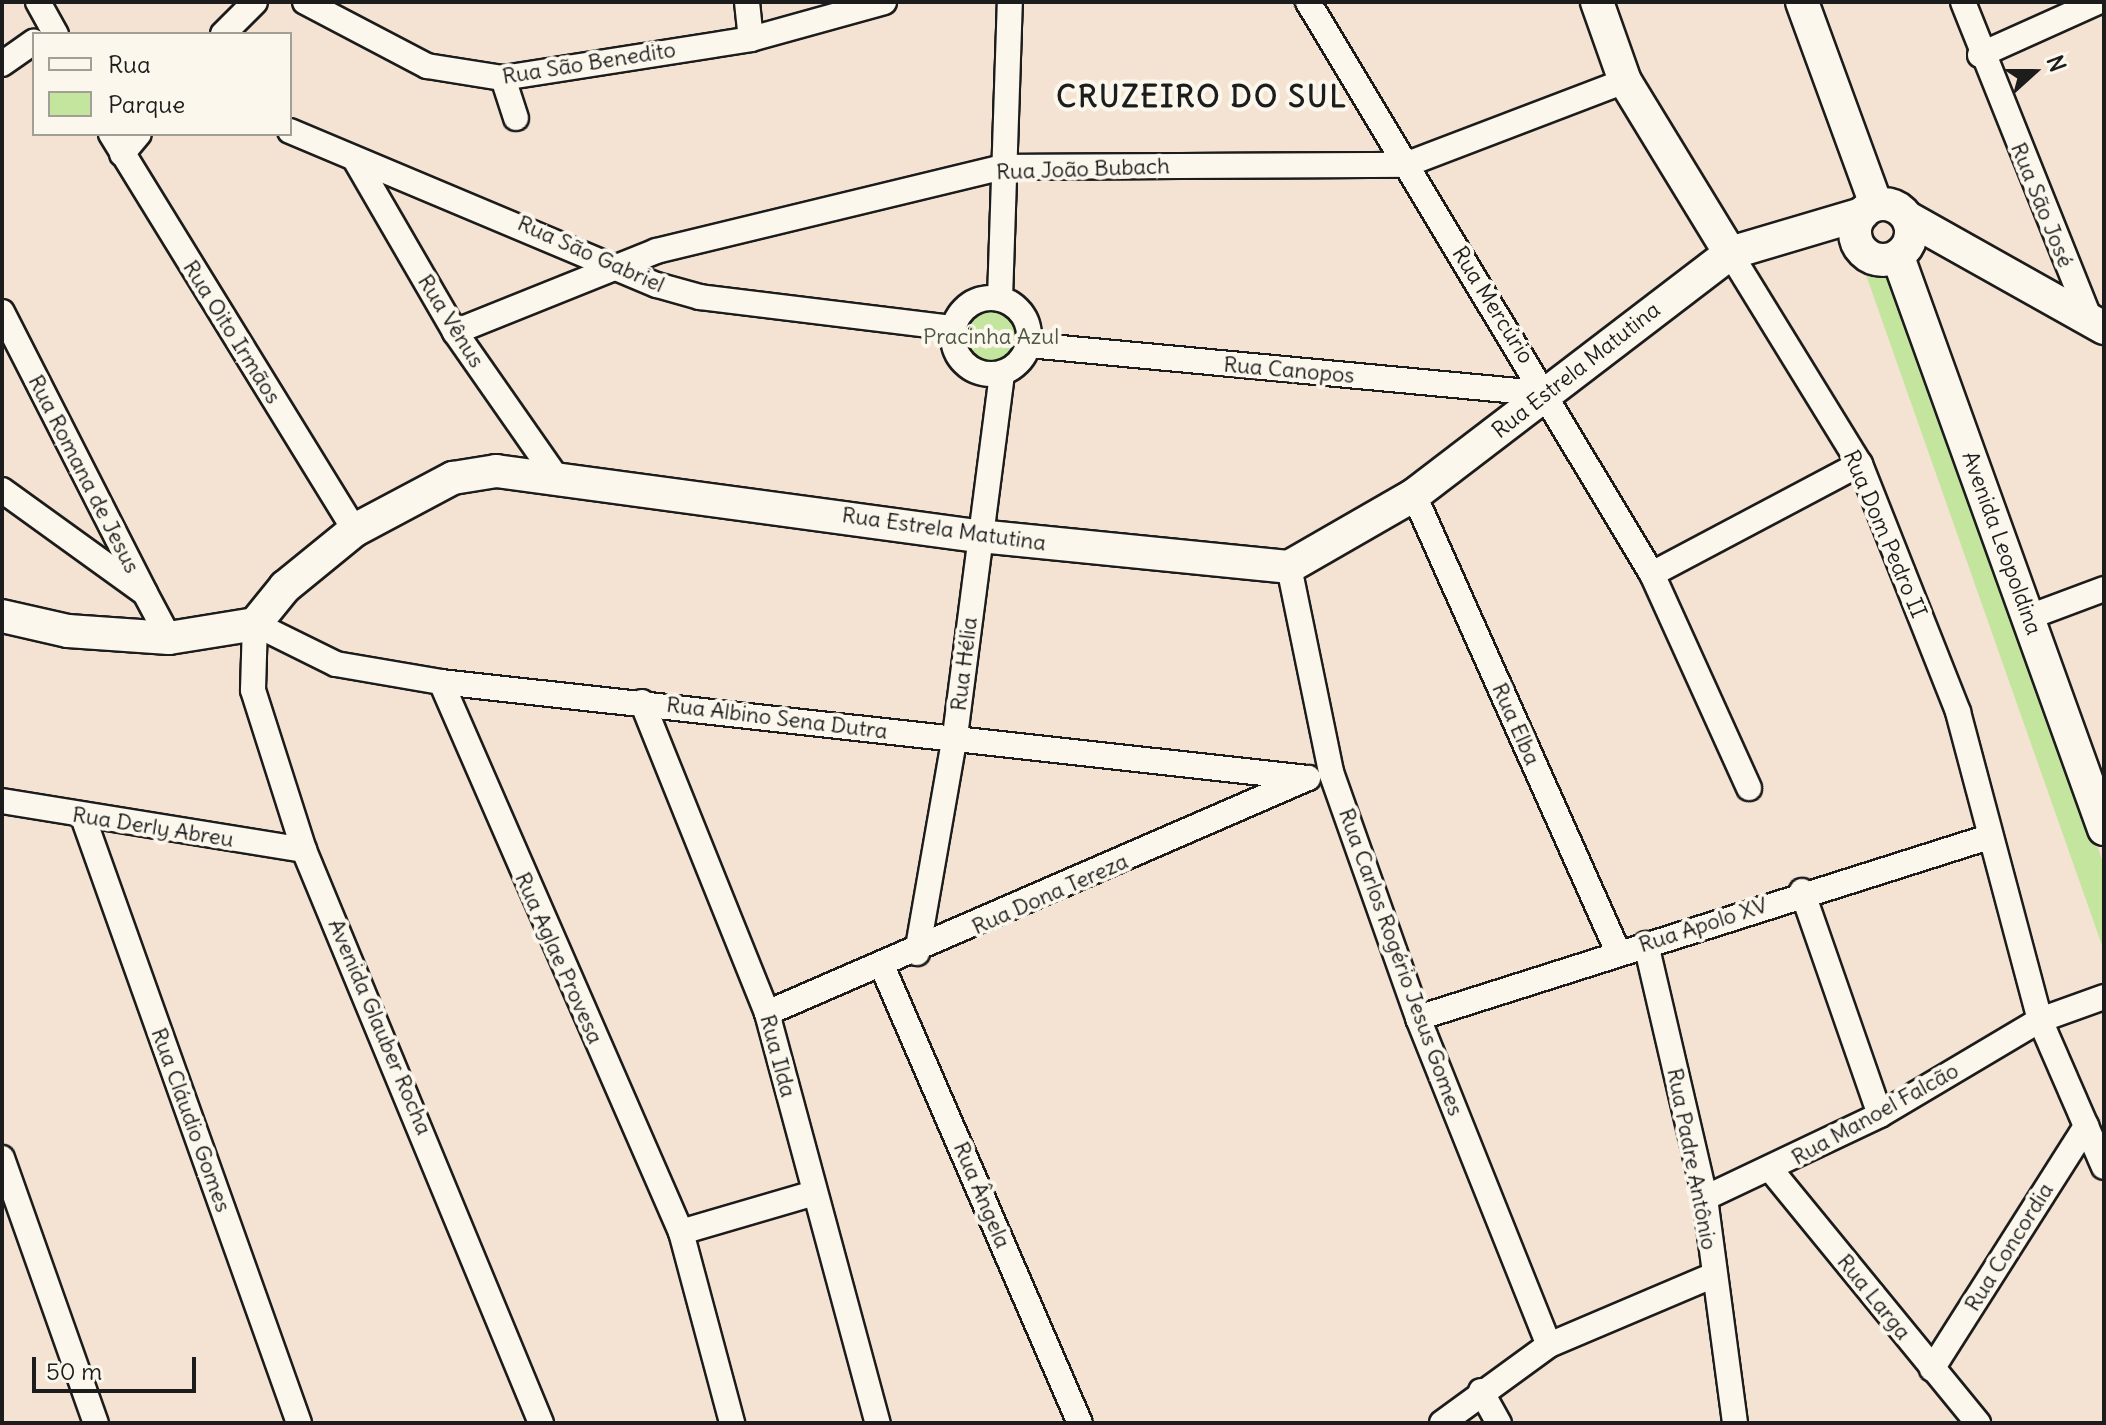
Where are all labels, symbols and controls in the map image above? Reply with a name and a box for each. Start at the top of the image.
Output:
legend [32,32,292,136]
north arrow [1994,32,2074,112]
street label: Rua São Benedito [500,36,678,90]
text: Rua [108,49,151,79]
text: N [2041,51,2072,76]
district label: CRUZEIRO DO SUL [1056,78,1348,114]
text: Parque [108,89,185,119]
street label: Rua São José [2005,139,2079,271]
street label: Rua João Bubach [996,153,1170,185]
street label: Rua São Gabriel [513,210,669,298]
street label: Rua Mercúrio [1447,242,1539,368]
street label: Rua Oito Irmãos [177,255,287,409]
street label: Rua Vênus [412,270,490,372]
street label: Rua Estrela Matutina [1487,296,1665,444]
park label: Pracinha Azul [923,324,1059,350]
street label: Rua Canopos [1222,351,1356,389]
street label: Rua Romana de Jesus [23,371,145,577]
street label: Rua Dom Pedro II [1838,446,1932,622]
street label: Avenida Leopoldina [1957,448,2047,638]
street label: Rua Estrela Matutina [840,502,1048,556]
street label: Rua Hélia [945,616,983,712]
street label: Rua Elba [1486,679,1546,769]
street label: Rua Albino Sena Dutra [665,691,889,745]
street label: Rua Derly Abreu [71,801,235,853]
street label: Rua Carlos Rogério Jesus Gomes [1333,805,1469,1119]
street label: Rua Dona Tereza [968,848,1132,940]
street label: Rua Aglae Provesa [509,868,609,1048]
street label: Rua Apolo XV [1635,892,1771,958]
street label: Avenida Glauber Rocha [323,915,437,1139]
street label: Rua Ilda [754,1012,802,1100]
street label: Rua Cláudio Gomes [145,1024,237,1216]
street label: Rua Manoel Falcão [1787,1057,1963,1171]
street label: Rua Padre Antônio [1661,1066,1723,1252]
street label: Rua Ângela [948,1138,1016,1252]
street label: Rua Concordia [1959,1178,2059,1316]
street label: Rua Larga [1832,1249,1916,1345]
scale bar [36,1341,200,1391]
text: 50 m [46,1356,102,1386]

